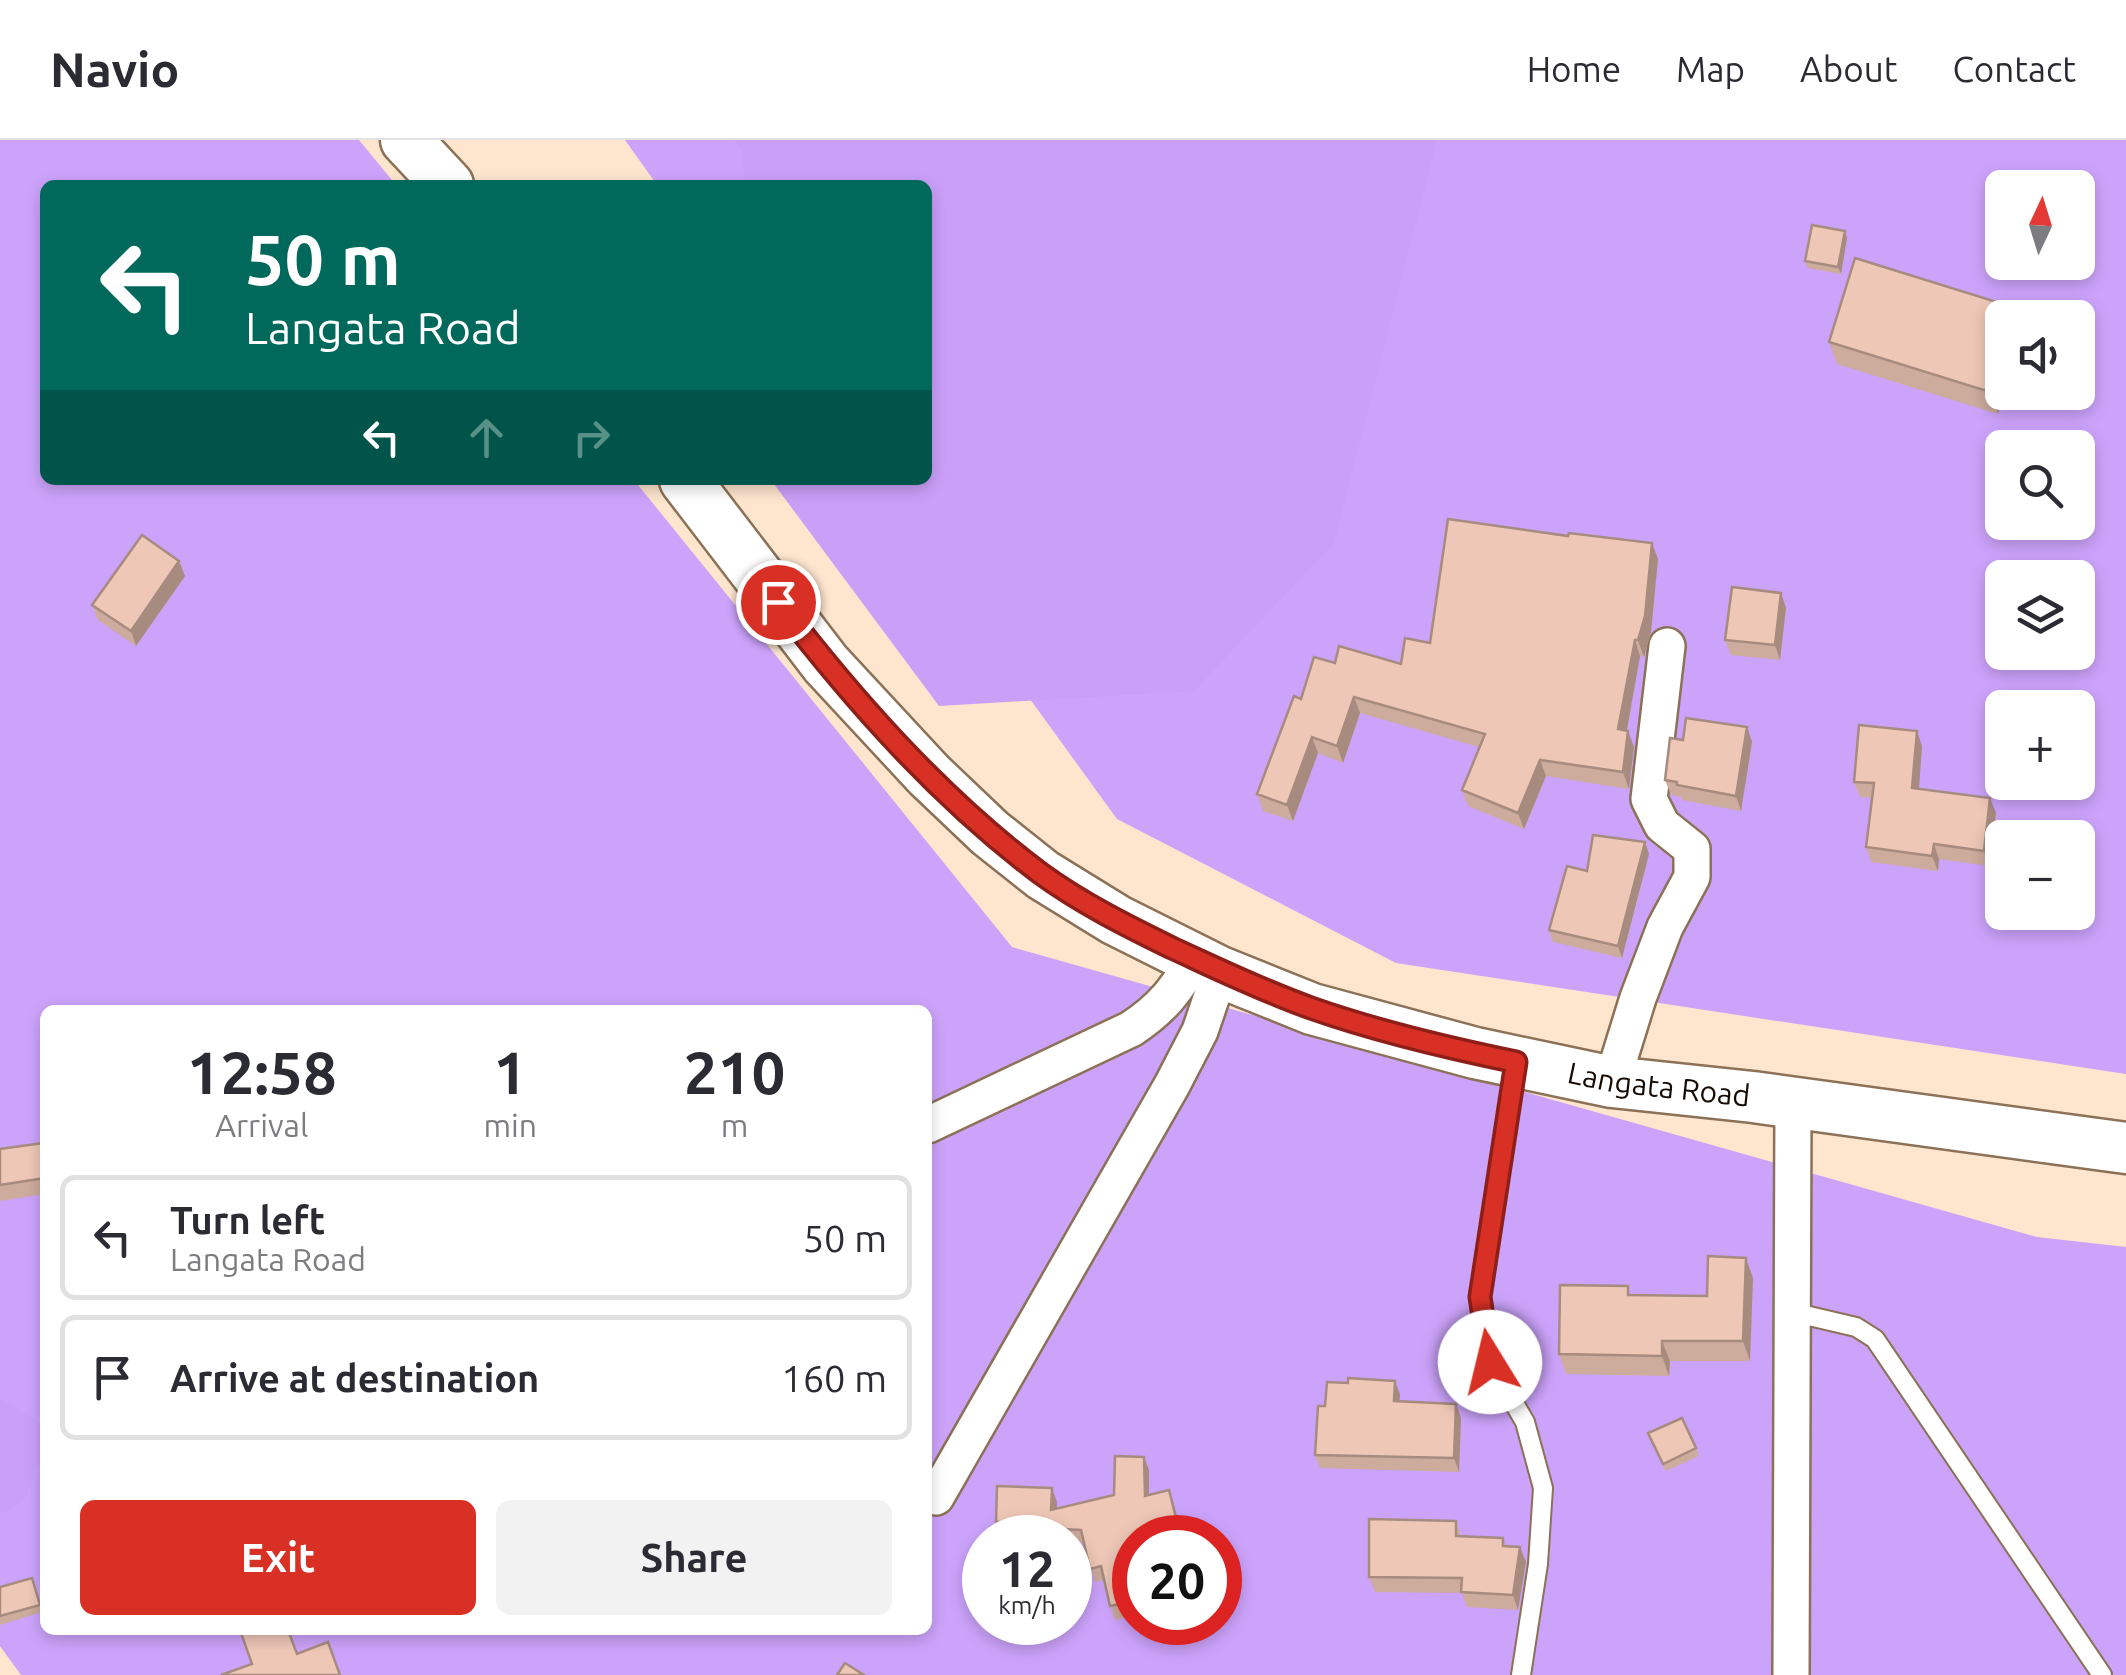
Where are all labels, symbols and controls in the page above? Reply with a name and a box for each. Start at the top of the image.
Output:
text: Navio [50,42,179,96]
text: Home [1527,49,1621,89]
text: Map [1676,49,1745,89]
text: About [1800,49,1897,89]
text: Contact [1952,49,2076,89]
north arrow [1985,170,2095,280]
map controls [1985,170,2095,930]
icon: left [80,220,210,350]
text: 50 m [245,220,401,298]
button: sound [1985,300,2095,410]
text: Langata Road [245,302,521,353]
icon: left [354,410,409,465]
icon: ahead [459,410,514,465]
icon: right [564,410,619,465]
button: search [1985,430,2095,540]
pin [736,560,821,645]
button: layers [1985,560,2095,670]
icon: arrive [751,575,806,630]
button: + [1985,690,2095,800]
button: − [1985,820,2095,930]
text: 12:58 [187,1038,337,1105]
text: 1 [493,1038,527,1105]
text: 210 [684,1038,785,1105]
street label: Langata Road [1565,1055,1752,1113]
text: Arrival [215,1107,308,1143]
text: min [483,1107,537,1143]
text: m [721,1107,748,1143]
text: Turn left [170,1199,325,1241]
icon: left [85,1210,140,1265]
text: 50 m [803,1217,887,1259]
text: Langata Road [170,1241,366,1277]
position arrow [1438,1310,1542,1414]
icon: arrive [85,1350,140,1405]
text: Arrive at destination [170,1357,539,1399]
text: 160 m [781,1357,887,1399]
button: Exit [80,1500,476,1615]
button: Share [496,1500,892,1615]
speed limit sign: 20 [1112,1515,1242,1645]
text: 12 [999,1540,1055,1596]
text: km/h [998,1591,1056,1619]

